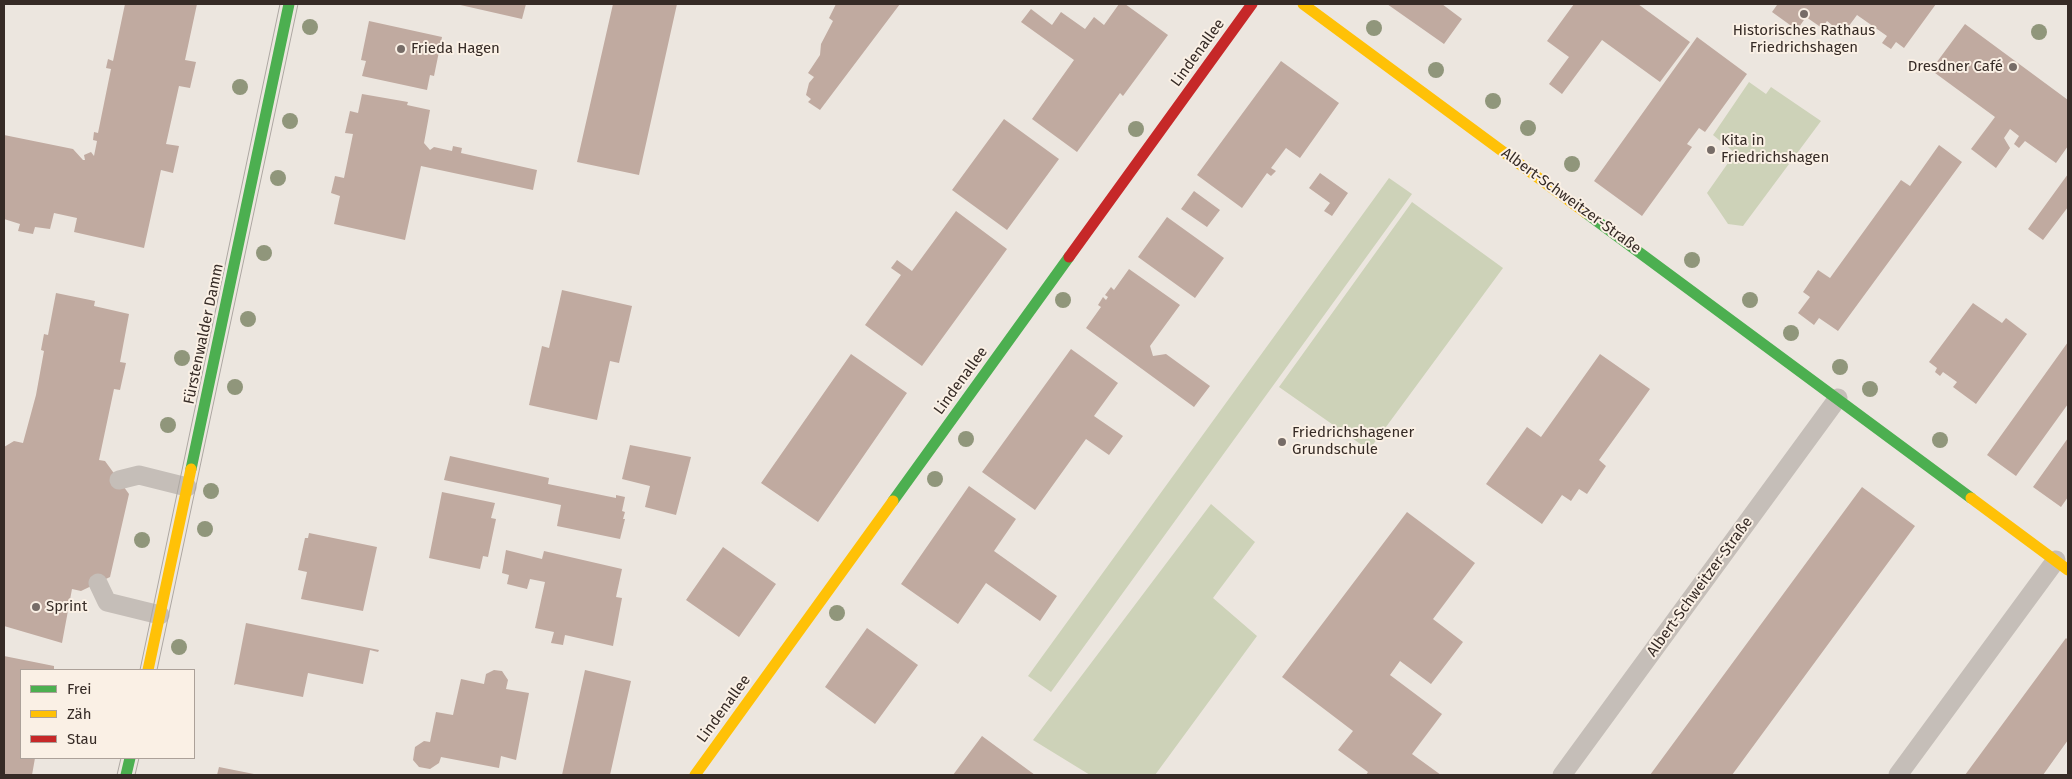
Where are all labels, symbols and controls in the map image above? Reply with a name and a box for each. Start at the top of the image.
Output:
marker: Historisches Rathaus Friedrichshagen [1798,8,1810,20]
street label: Lindenallee [1167,16,1229,90]
place label: Historisches Rathaus Friedrichshagen [1733,22,1875,57]
place label: Frieda Hagen [411,40,500,58]
marker: Frieda Hagen [395,43,407,55]
place label: Dresdner Café [1908,58,2003,76]
marker: Dresdner Café [2007,61,2019,73]
place label: Kita in Friedrichshagen [1721,132,1829,167]
street label: Albert-Schweitzer-Straße [1498,144,1644,258]
marker: Kita in Friedrichshagen [1705,144,1717,156]
street label: Fürstenwalder Damm [180,262,228,406]
street label: Lindenallee [930,344,992,418]
place label: Friedrichshagener Grundschule [1292,424,1414,459]
marker: Friedrichshagener Grundschule [1276,436,1288,448]
street label: Albert-Schweitzer-Straße [1643,514,1757,660]
place label: Sprint [46,598,87,616]
marker: Sprint [30,601,42,613]
legend [20,669,195,759]
street label: Lindenallee [693,672,755,746]
text: Frei [67,680,92,698]
text: Zäh [67,705,92,723]
text: Stau [67,730,97,748]

